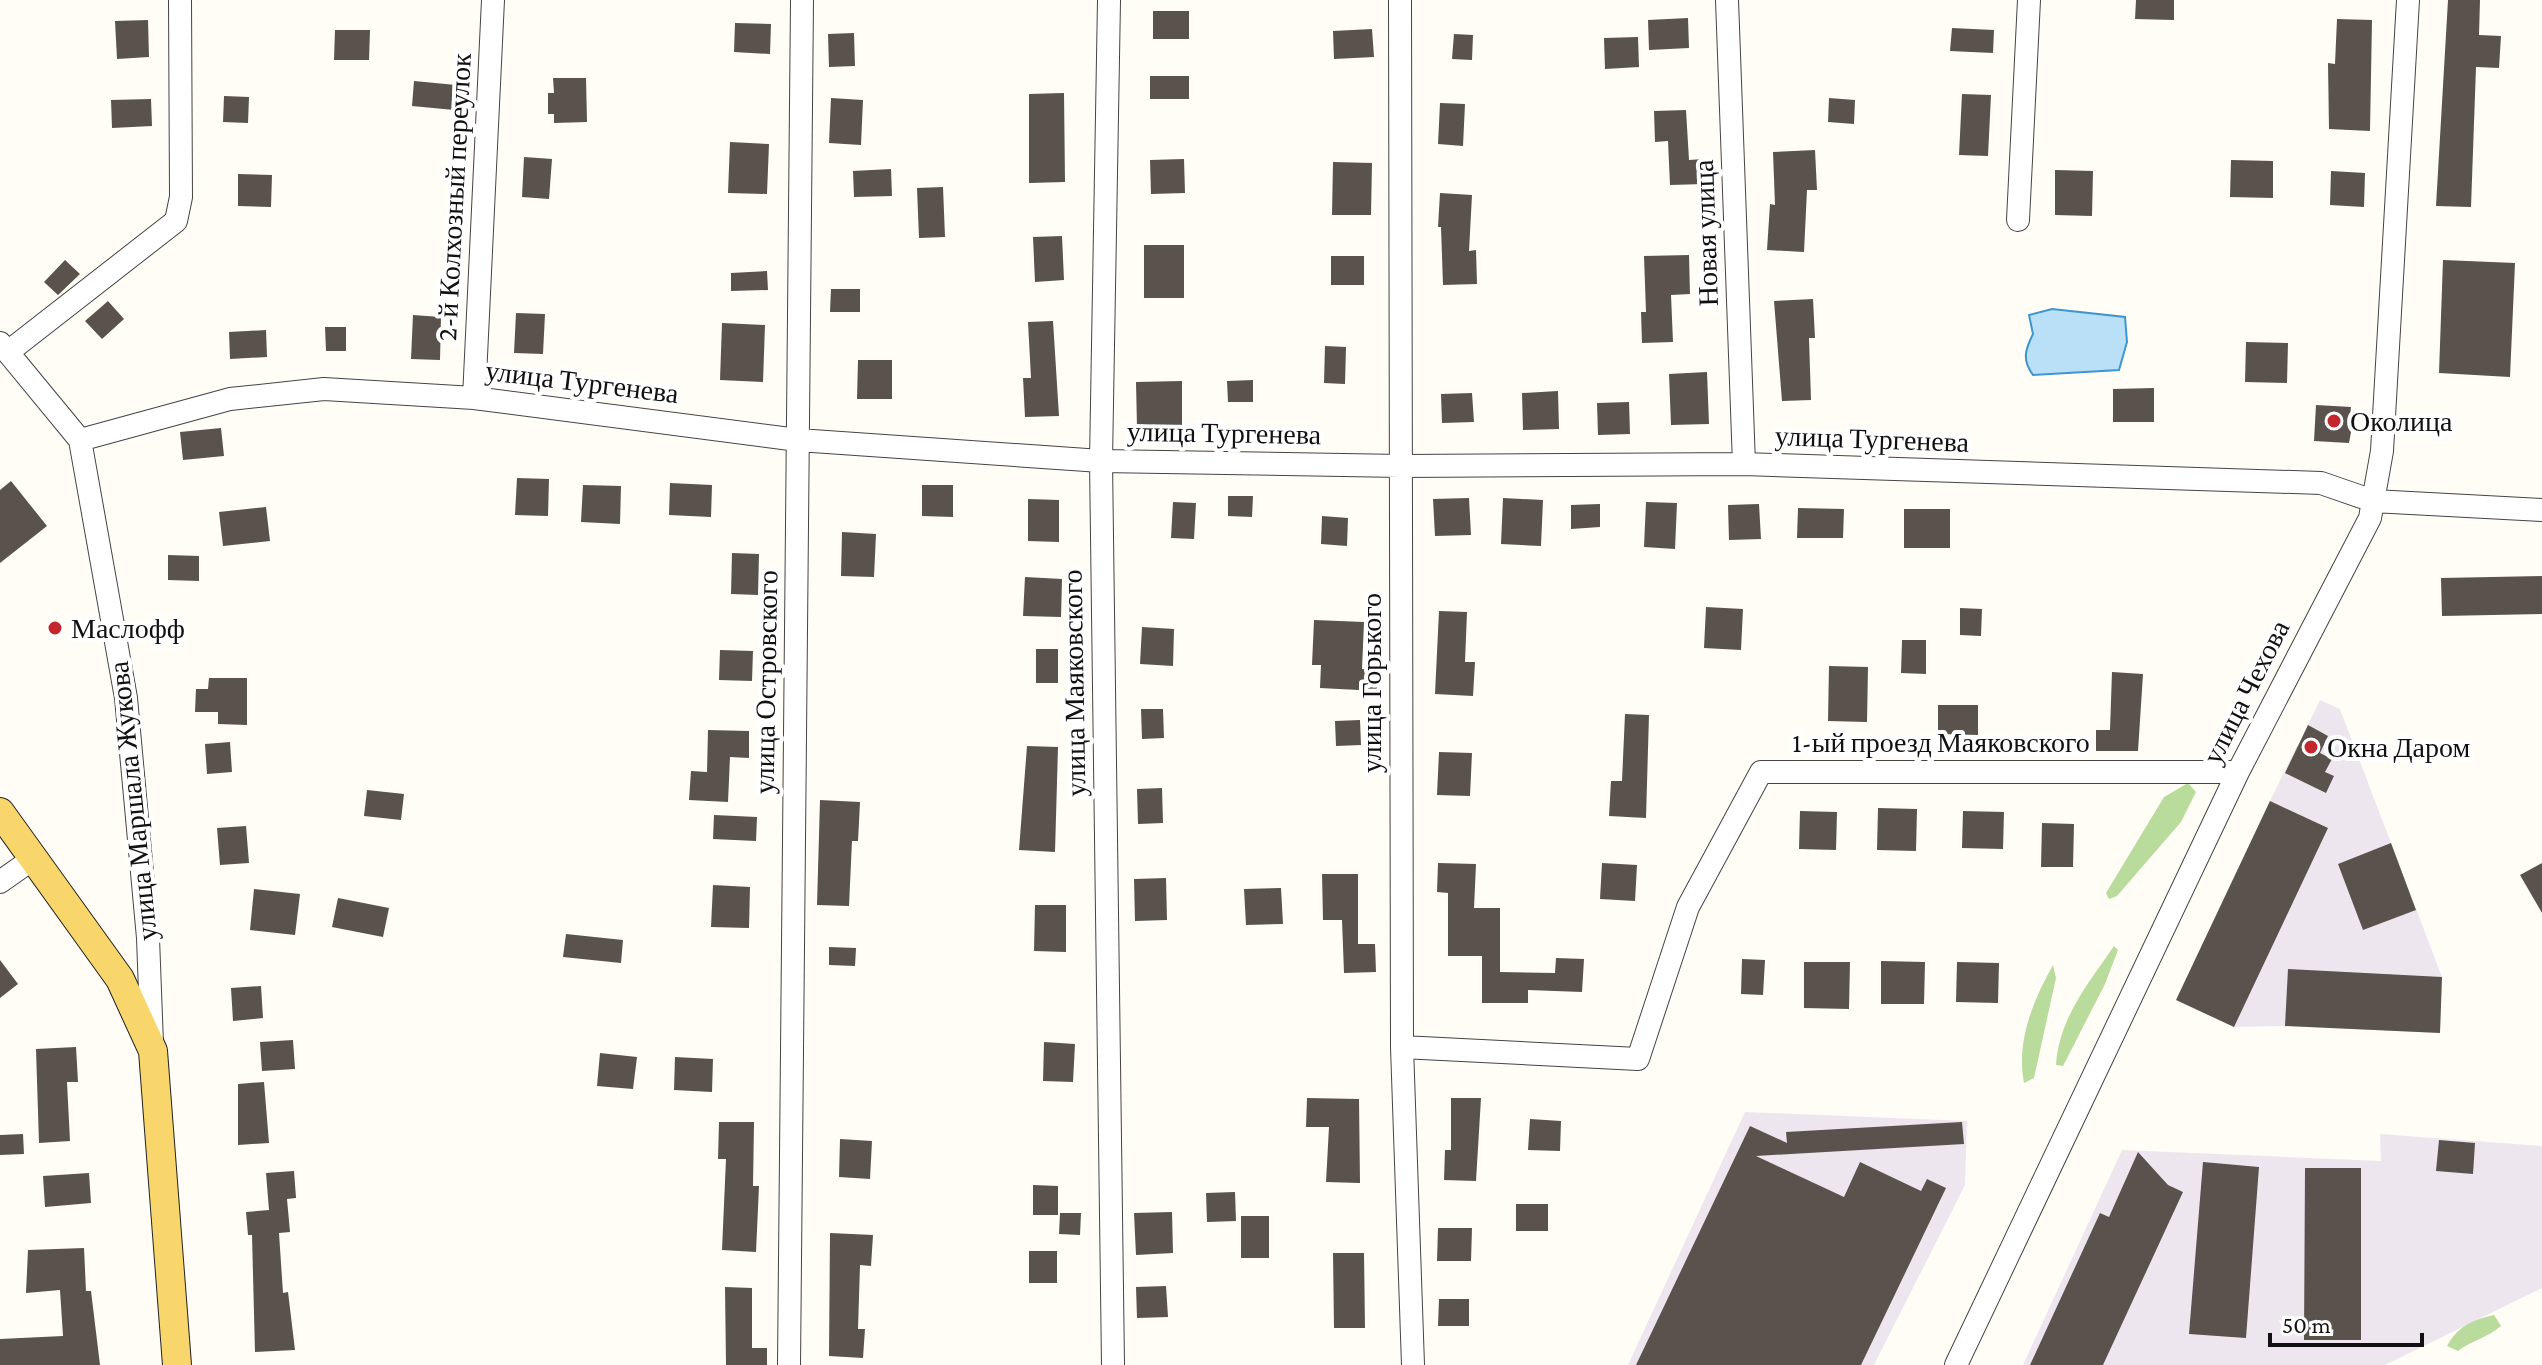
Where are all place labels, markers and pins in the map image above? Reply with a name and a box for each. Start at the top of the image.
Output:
place label: Околица [2350,406,2453,437]
marker: Околица [2325,412,2343,430]
place label: Маслофф [71,613,185,644]
marker: Маслофф [46,619,64,637]
place label: Окна Даром [2327,732,2470,763]
marker: Окна Даром [2302,738,2320,756]

